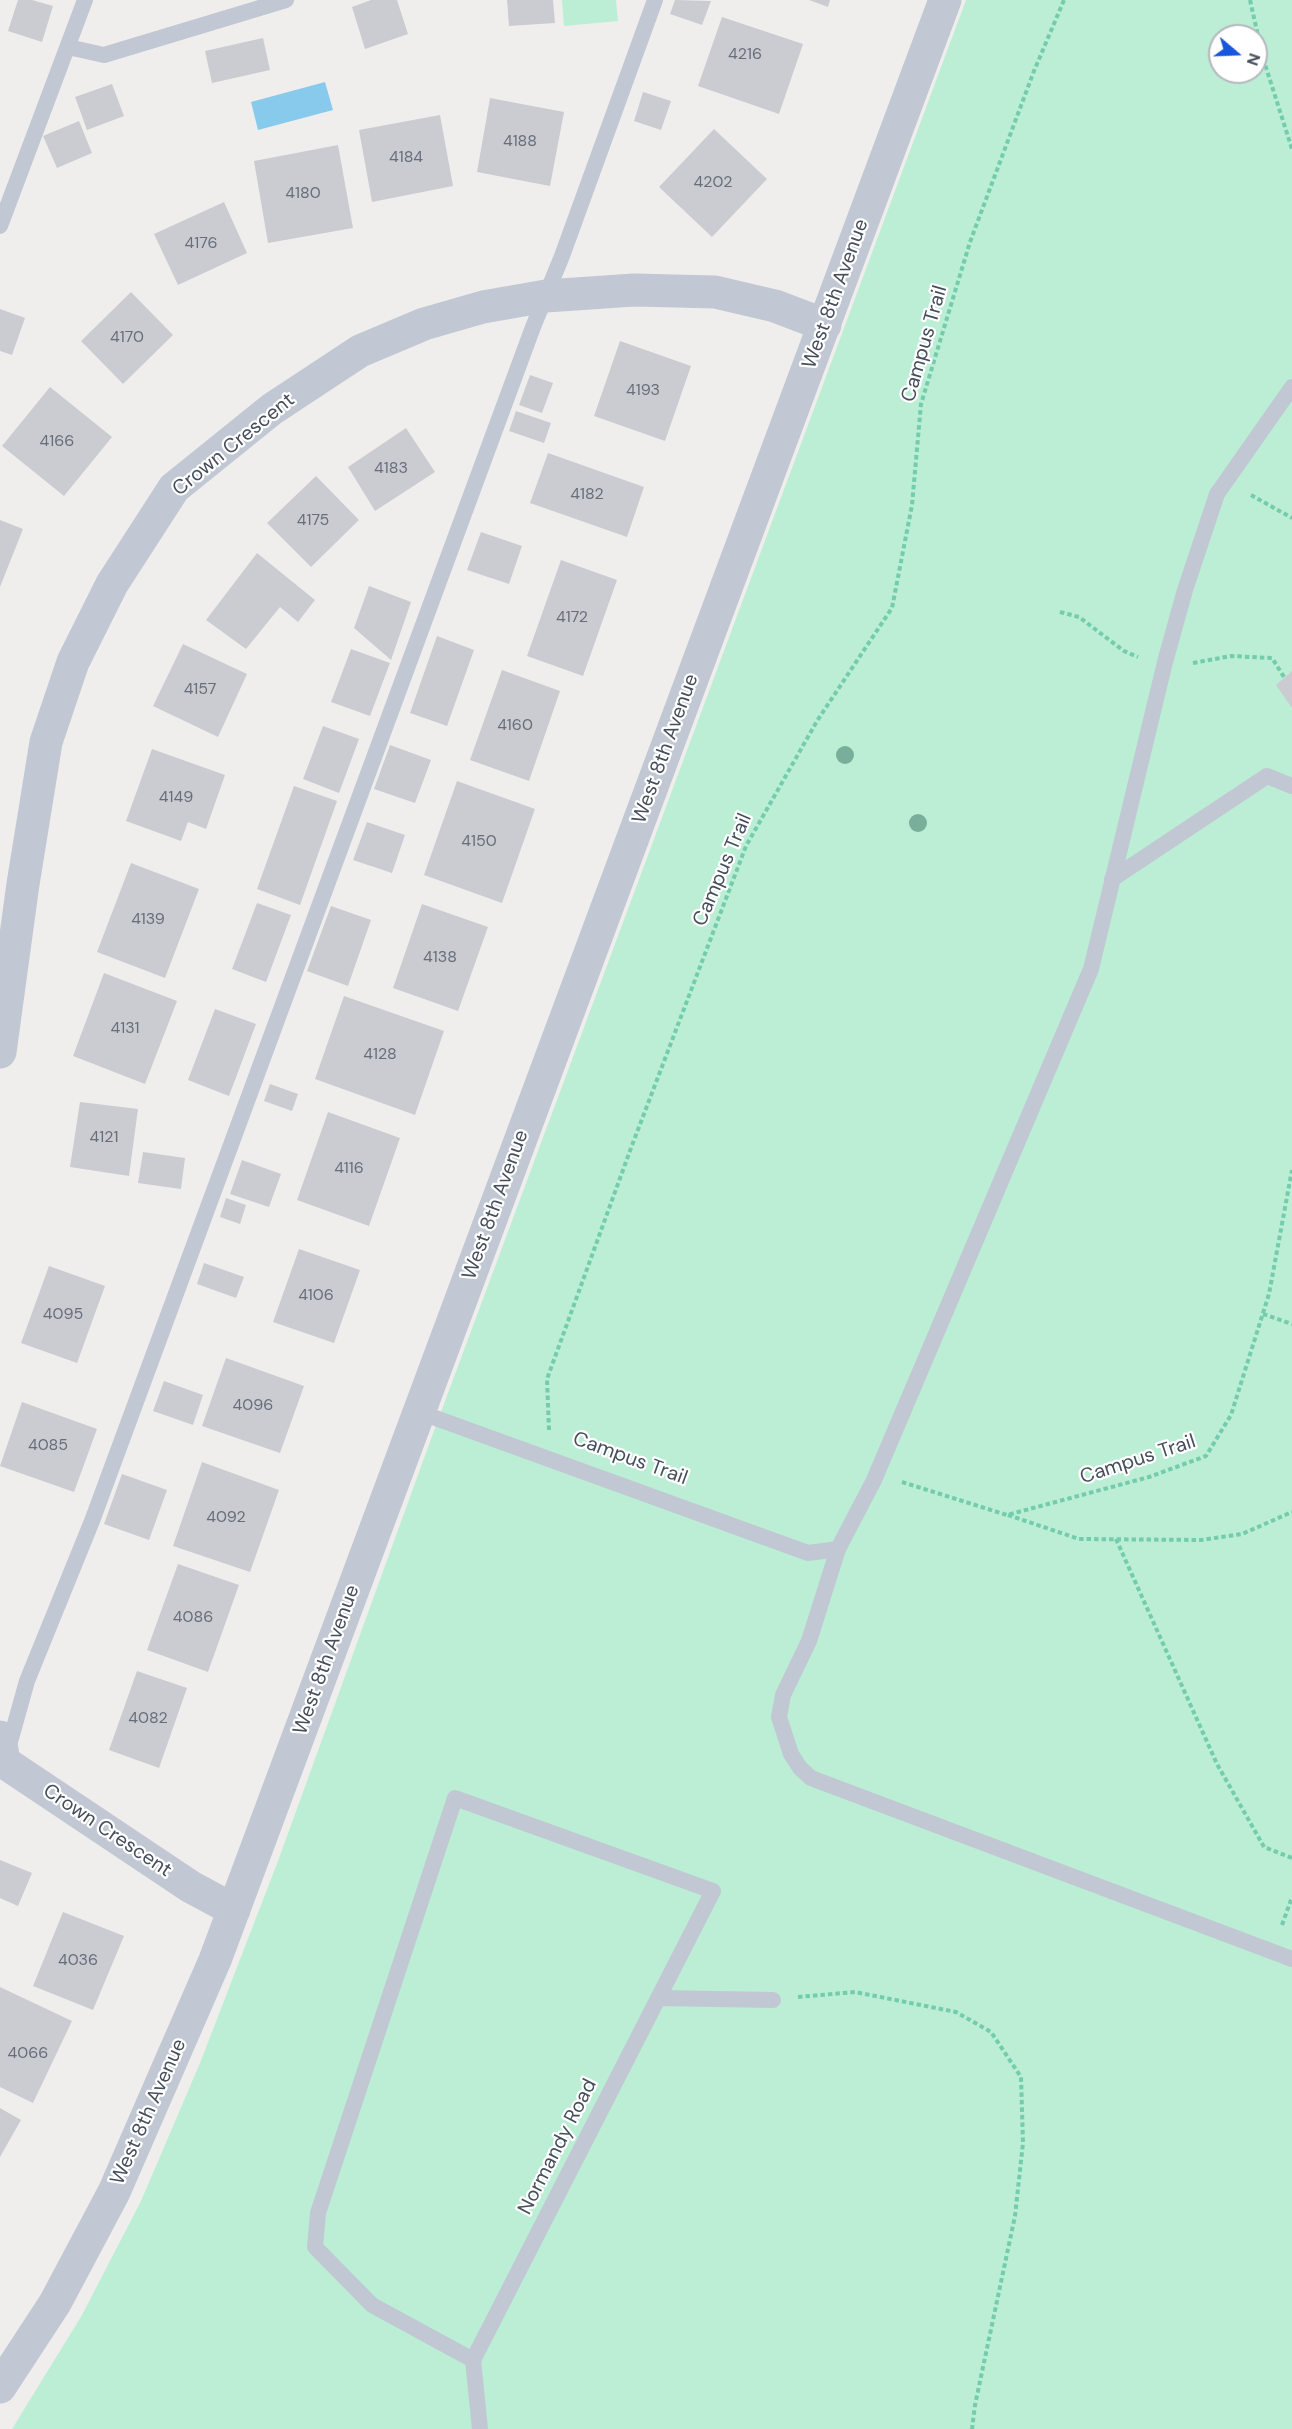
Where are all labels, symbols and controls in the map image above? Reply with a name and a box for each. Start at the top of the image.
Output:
north arrow [1208,24,1268,84]
house number: 4216 [728,45,762,65]
text: N [1242,50,1265,68]
house number: 4188 [503,132,537,152]
house number: 4184 [389,148,423,168]
house number: 4202 [694,173,732,193]
house number: 4180 [285,184,321,204]
street label: West 8th Avenue [798,216,874,372]
house number: 4176 [185,234,217,254]
street label: Campus Trail [897,283,953,405]
house number: 4170 [110,328,144,348]
house number: 4193 [626,381,660,401]
street label: Crown Crescent [168,389,300,501]
house number: 4166 [40,432,74,452]
house number: 4183 [374,459,408,479]
house number: 4182 [570,485,604,505]
house number: 4175 [297,511,329,531]
house number: 4172 [556,608,588,628]
street label: West 8th Avenue [628,671,704,827]
house number: 4157 [184,680,216,700]
house number: 4160 [497,716,533,736]
house number: 4149 [159,788,193,808]
street label: Campus Trail [689,810,757,930]
house number: 4150 [461,832,497,852]
house number: 4139 [131,910,165,930]
house number: 4138 [423,948,457,968]
house number: 4131 [111,1019,139,1039]
house number: 4128 [363,1045,397,1065]
street label: West 8th Avenue [458,1127,534,1283]
house number: 4121 [90,1128,118,1148]
house number: 4116 [334,1159,364,1179]
house number: 4106 [298,1286,334,1306]
house number: 4095 [43,1305,83,1325]
house number: 4096 [233,1396,273,1416]
street label: Campus Trail [570,1427,690,1491]
street label: Campus Trail [1077,1430,1199,1490]
house number: 4085 [28,1436,68,1456]
house number: 4092 [206,1508,246,1528]
street label: West 8th Avenue [289,1582,365,1738]
house number: 4086 [173,1608,213,1628]
house number: 4082 [128,1709,168,1729]
street label: Crown Crescent [38,1779,176,1883]
house number: 4036 [58,1951,98,1971]
street label: West 8th Avenue [106,2035,192,2189]
house number: 4066 [8,2044,48,2064]
street label: Normandy Road [514,2075,602,2219]

